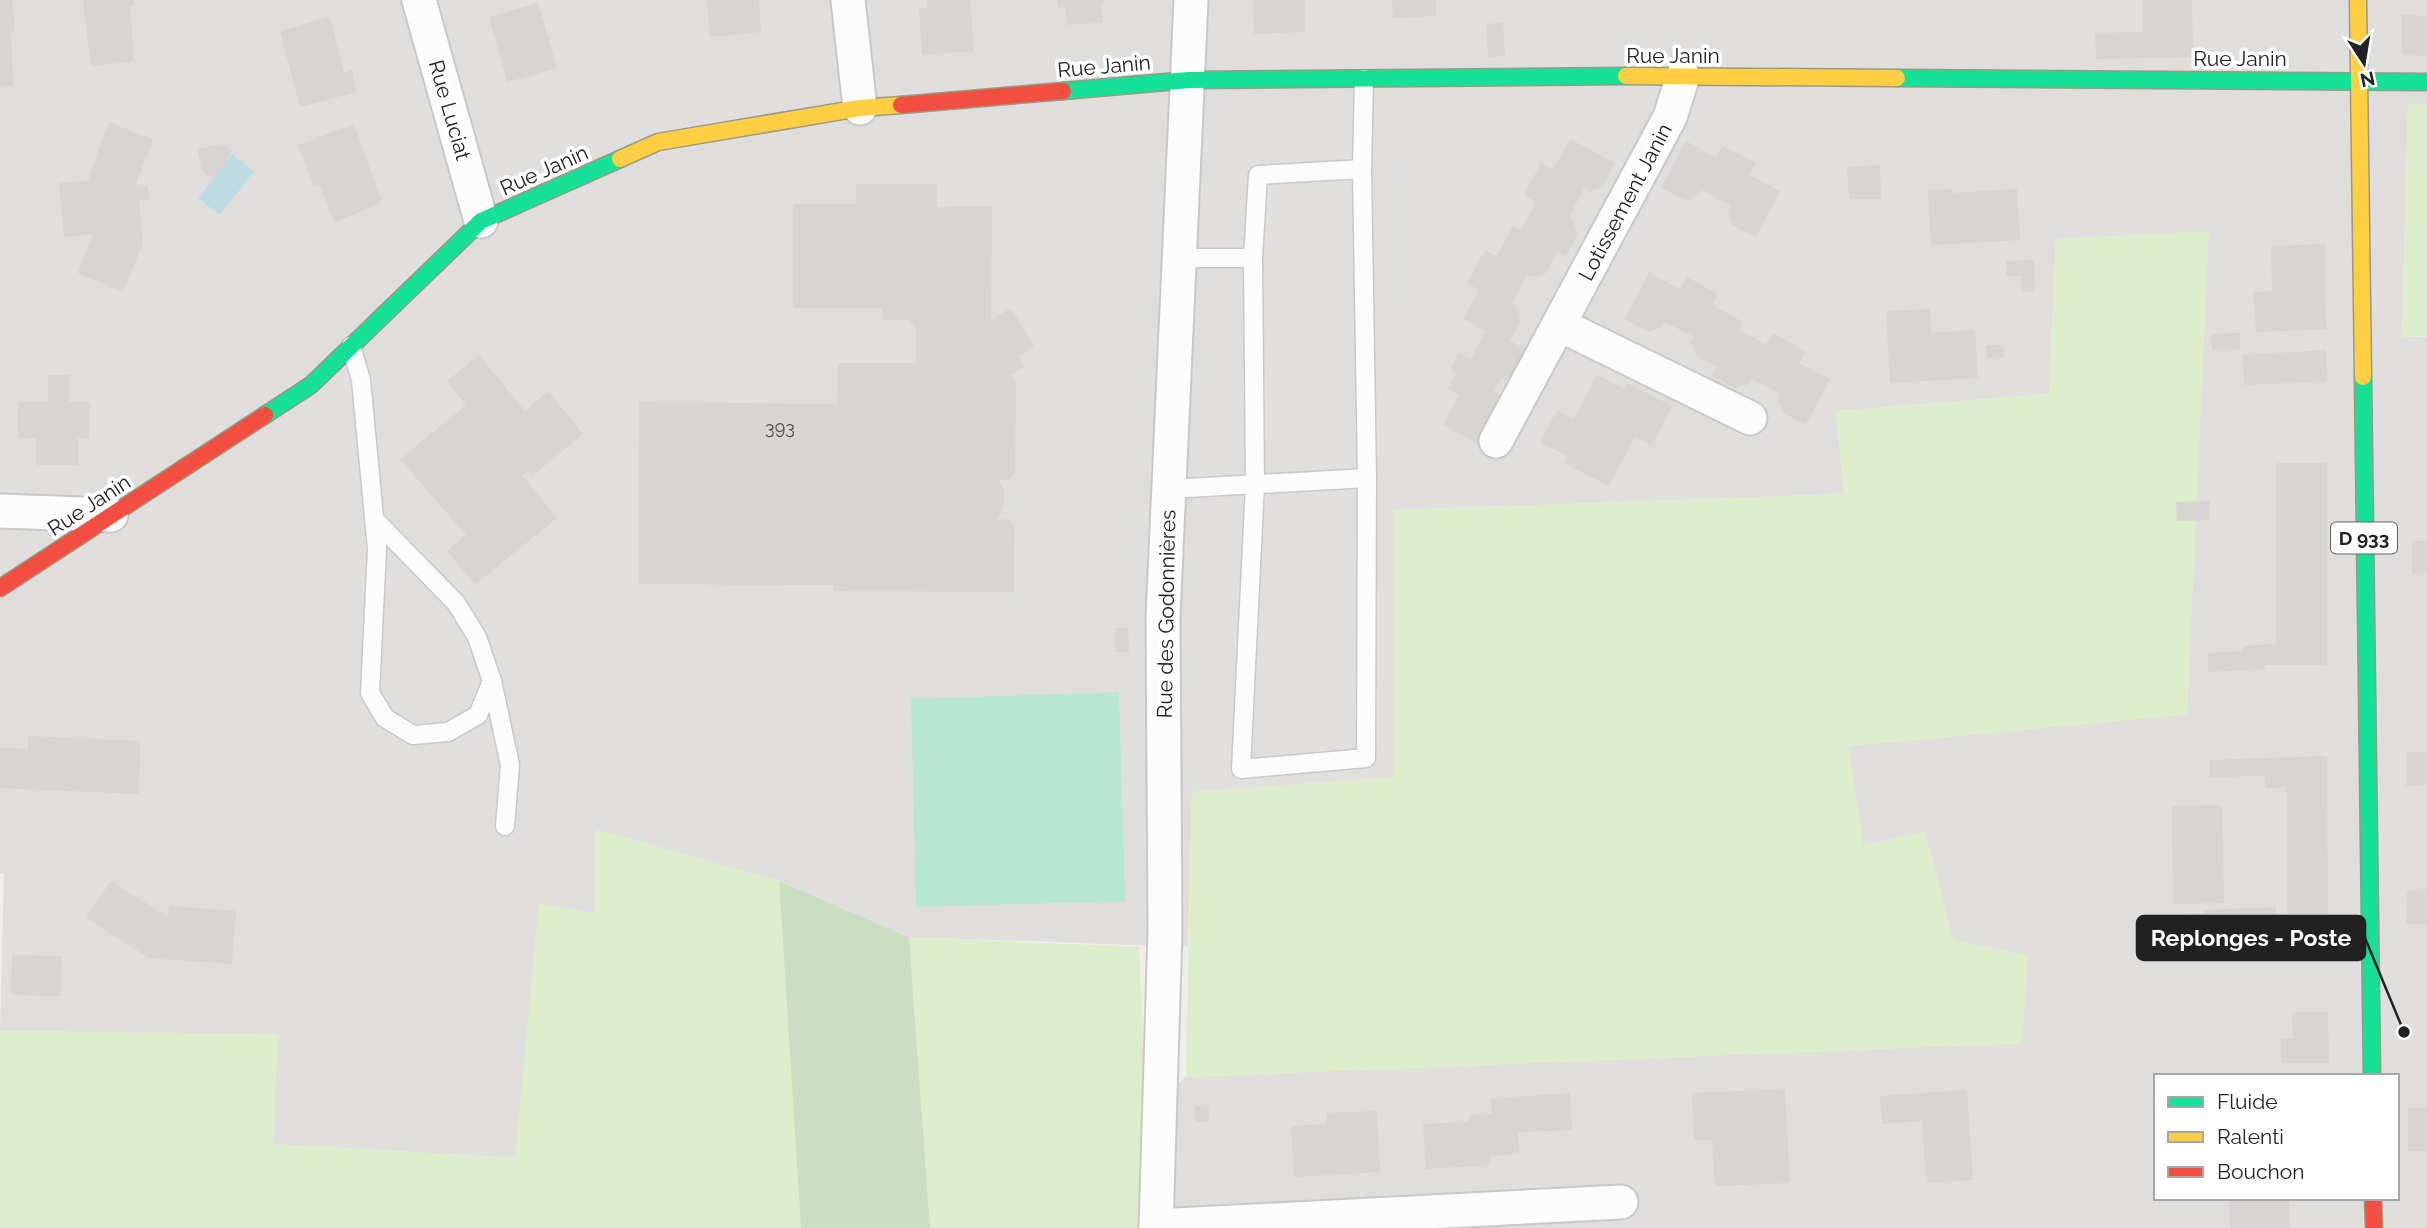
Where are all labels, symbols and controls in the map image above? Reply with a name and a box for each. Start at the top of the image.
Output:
north arrow [2329,28,2399,98]
street label: Rue Janin [1626,43,1720,68]
street label: Rue Janin [2193,46,2287,71]
street label: Rue Janin [1056,49,1152,83]
street label: Rue Luciat [424,57,476,163]
text: N [2358,67,2377,92]
street label: Lotissement Janin [1573,119,1677,285]
street label: Rue Janin [496,140,592,200]
house number: 393 [765,417,795,438]
street label: Rue Janin [43,469,135,541]
street label: Rue des Godonnières [1152,510,1180,718]
road number: D 933 [2331,523,2397,554]
callout: Replonges - Poste [2137,916,2365,960]
text: Replonges - Poste [2151,924,2351,951]
legend [2154,1074,2399,1200]
text: Fluide [2217,1089,2278,1114]
text: Ralenti [2217,1124,2284,1149]
text: Bouchon [2217,1159,2304,1184]

